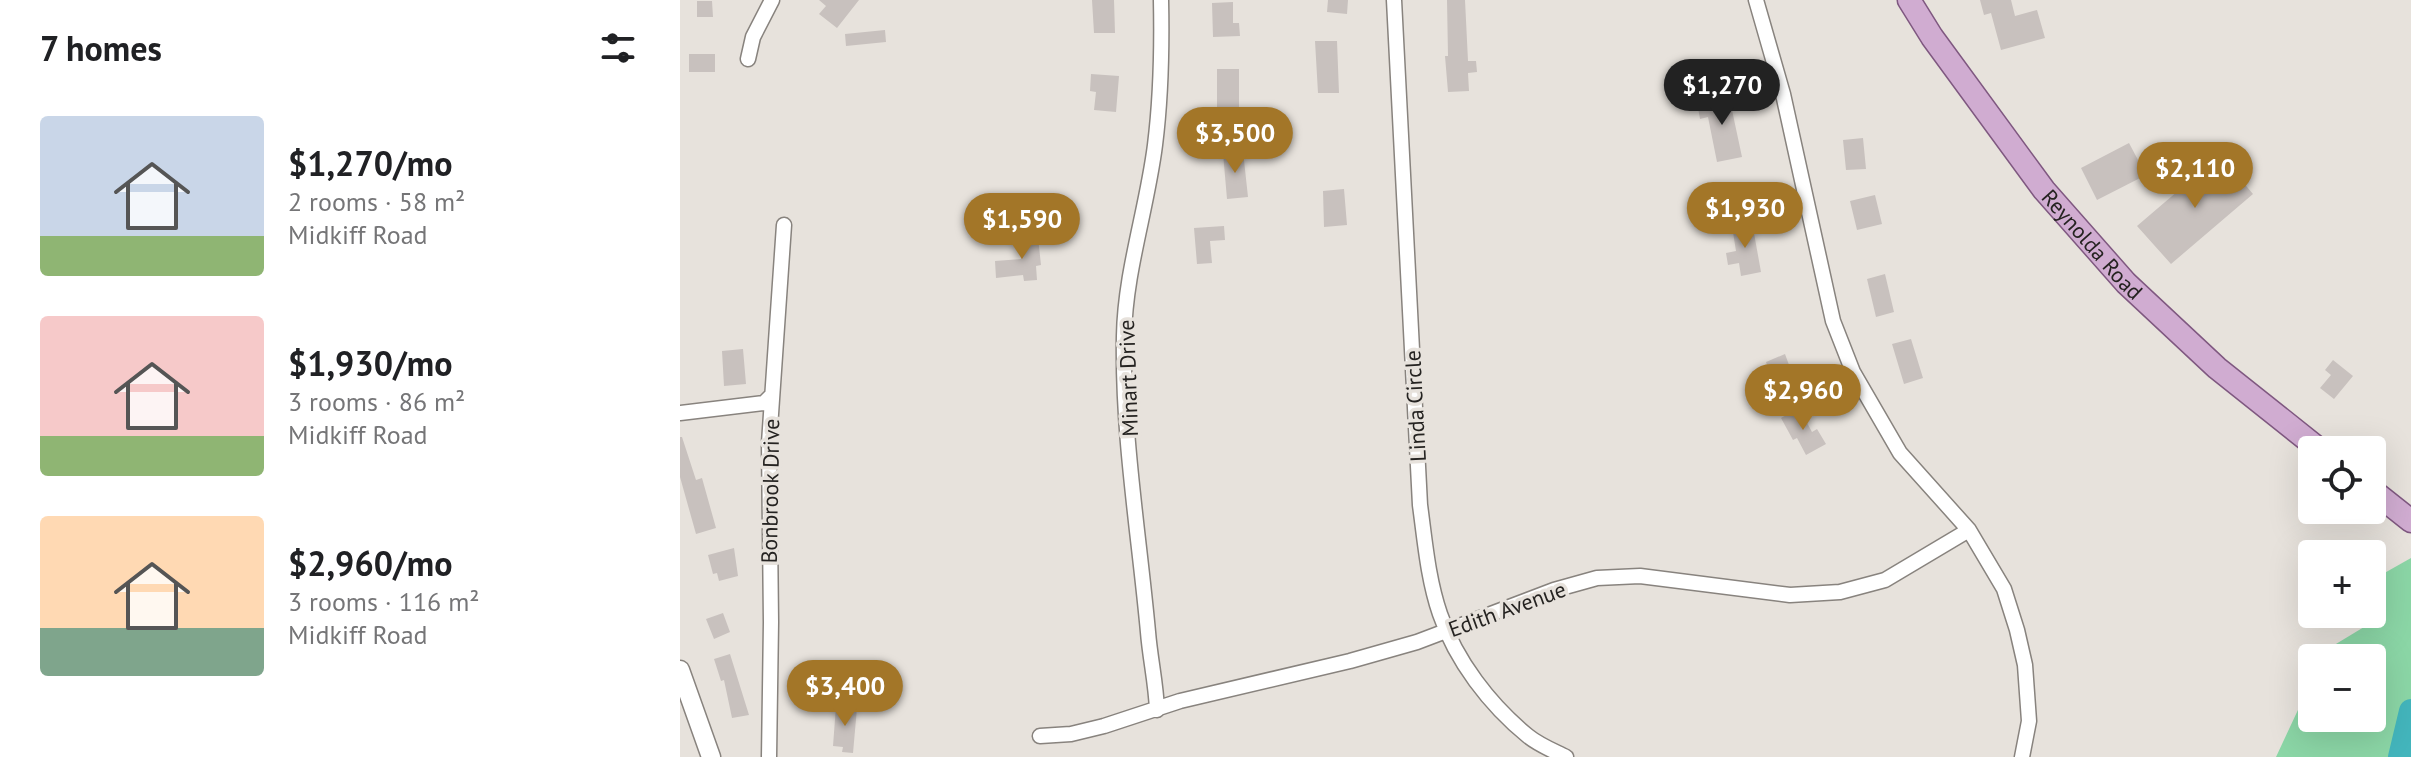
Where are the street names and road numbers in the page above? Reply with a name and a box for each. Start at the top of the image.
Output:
street label: Reynolda Road [2036,183,2149,306]
street label: Minart Drive [1112,319,1144,437]
street label: Linda Circle [1398,350,1432,462]
street label: Bonbrook Drive [755,418,785,564]
street label: Edith Avenue [1444,575,1570,643]

